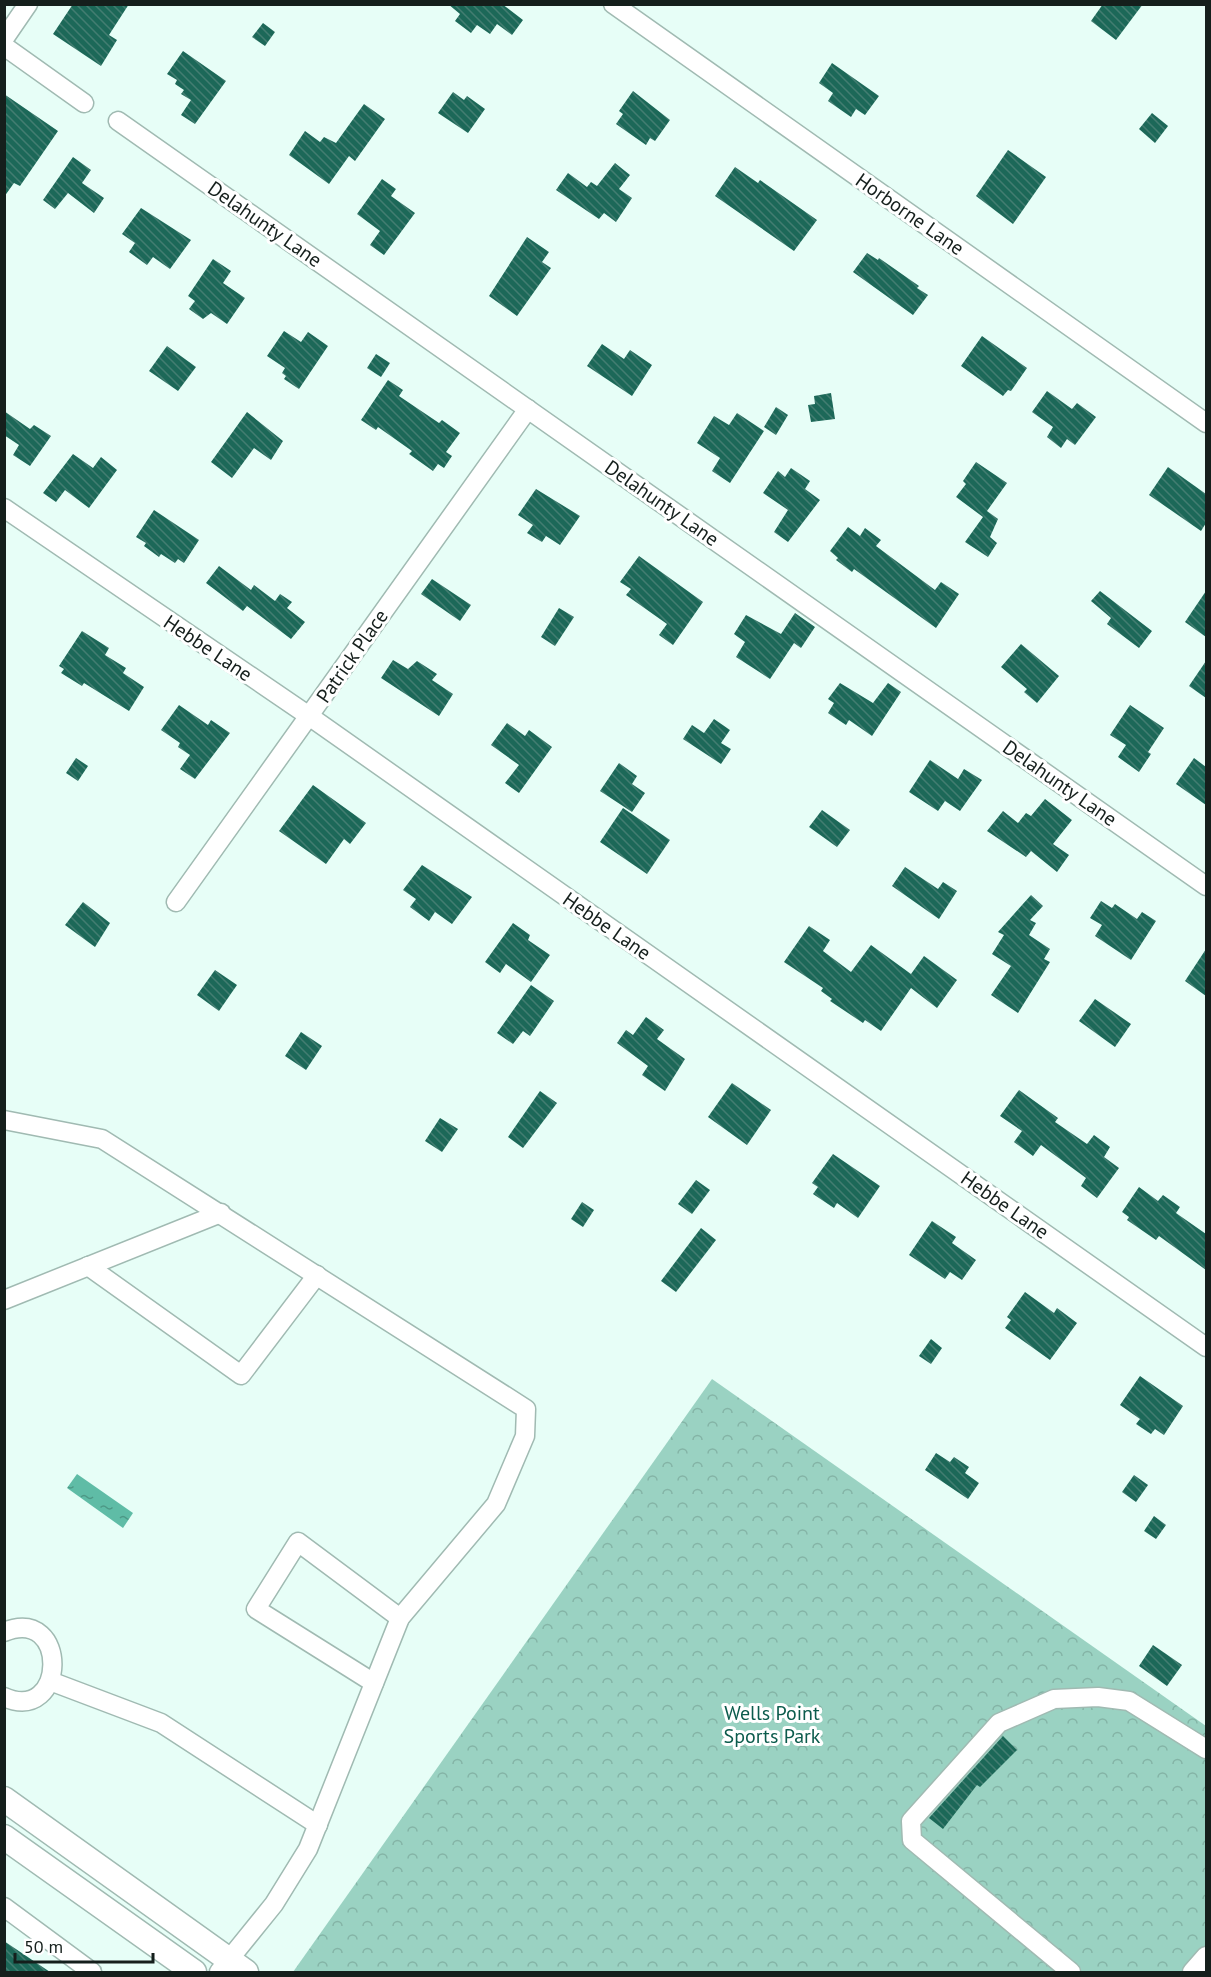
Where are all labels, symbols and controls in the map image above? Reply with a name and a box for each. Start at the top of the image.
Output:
street label: Horborne Lane [851,167,969,261]
street label: Delahunty Lane [203,175,327,273]
street label: Delahunty Lane [600,454,724,552]
street label: Patrick Place [310,604,394,708]
street label: Hebbe Lane [159,609,257,687]
street label: Delahunty Lane [998,734,1122,832]
street label: Hebbe Lane [558,886,656,966]
street label: Hebbe Lane [956,1165,1054,1245]
park label: Wells Point Sports Park [724,1700,821,1749]
scale bar [15,1926,153,1964]
text: 50 m [24,1935,63,1958]

